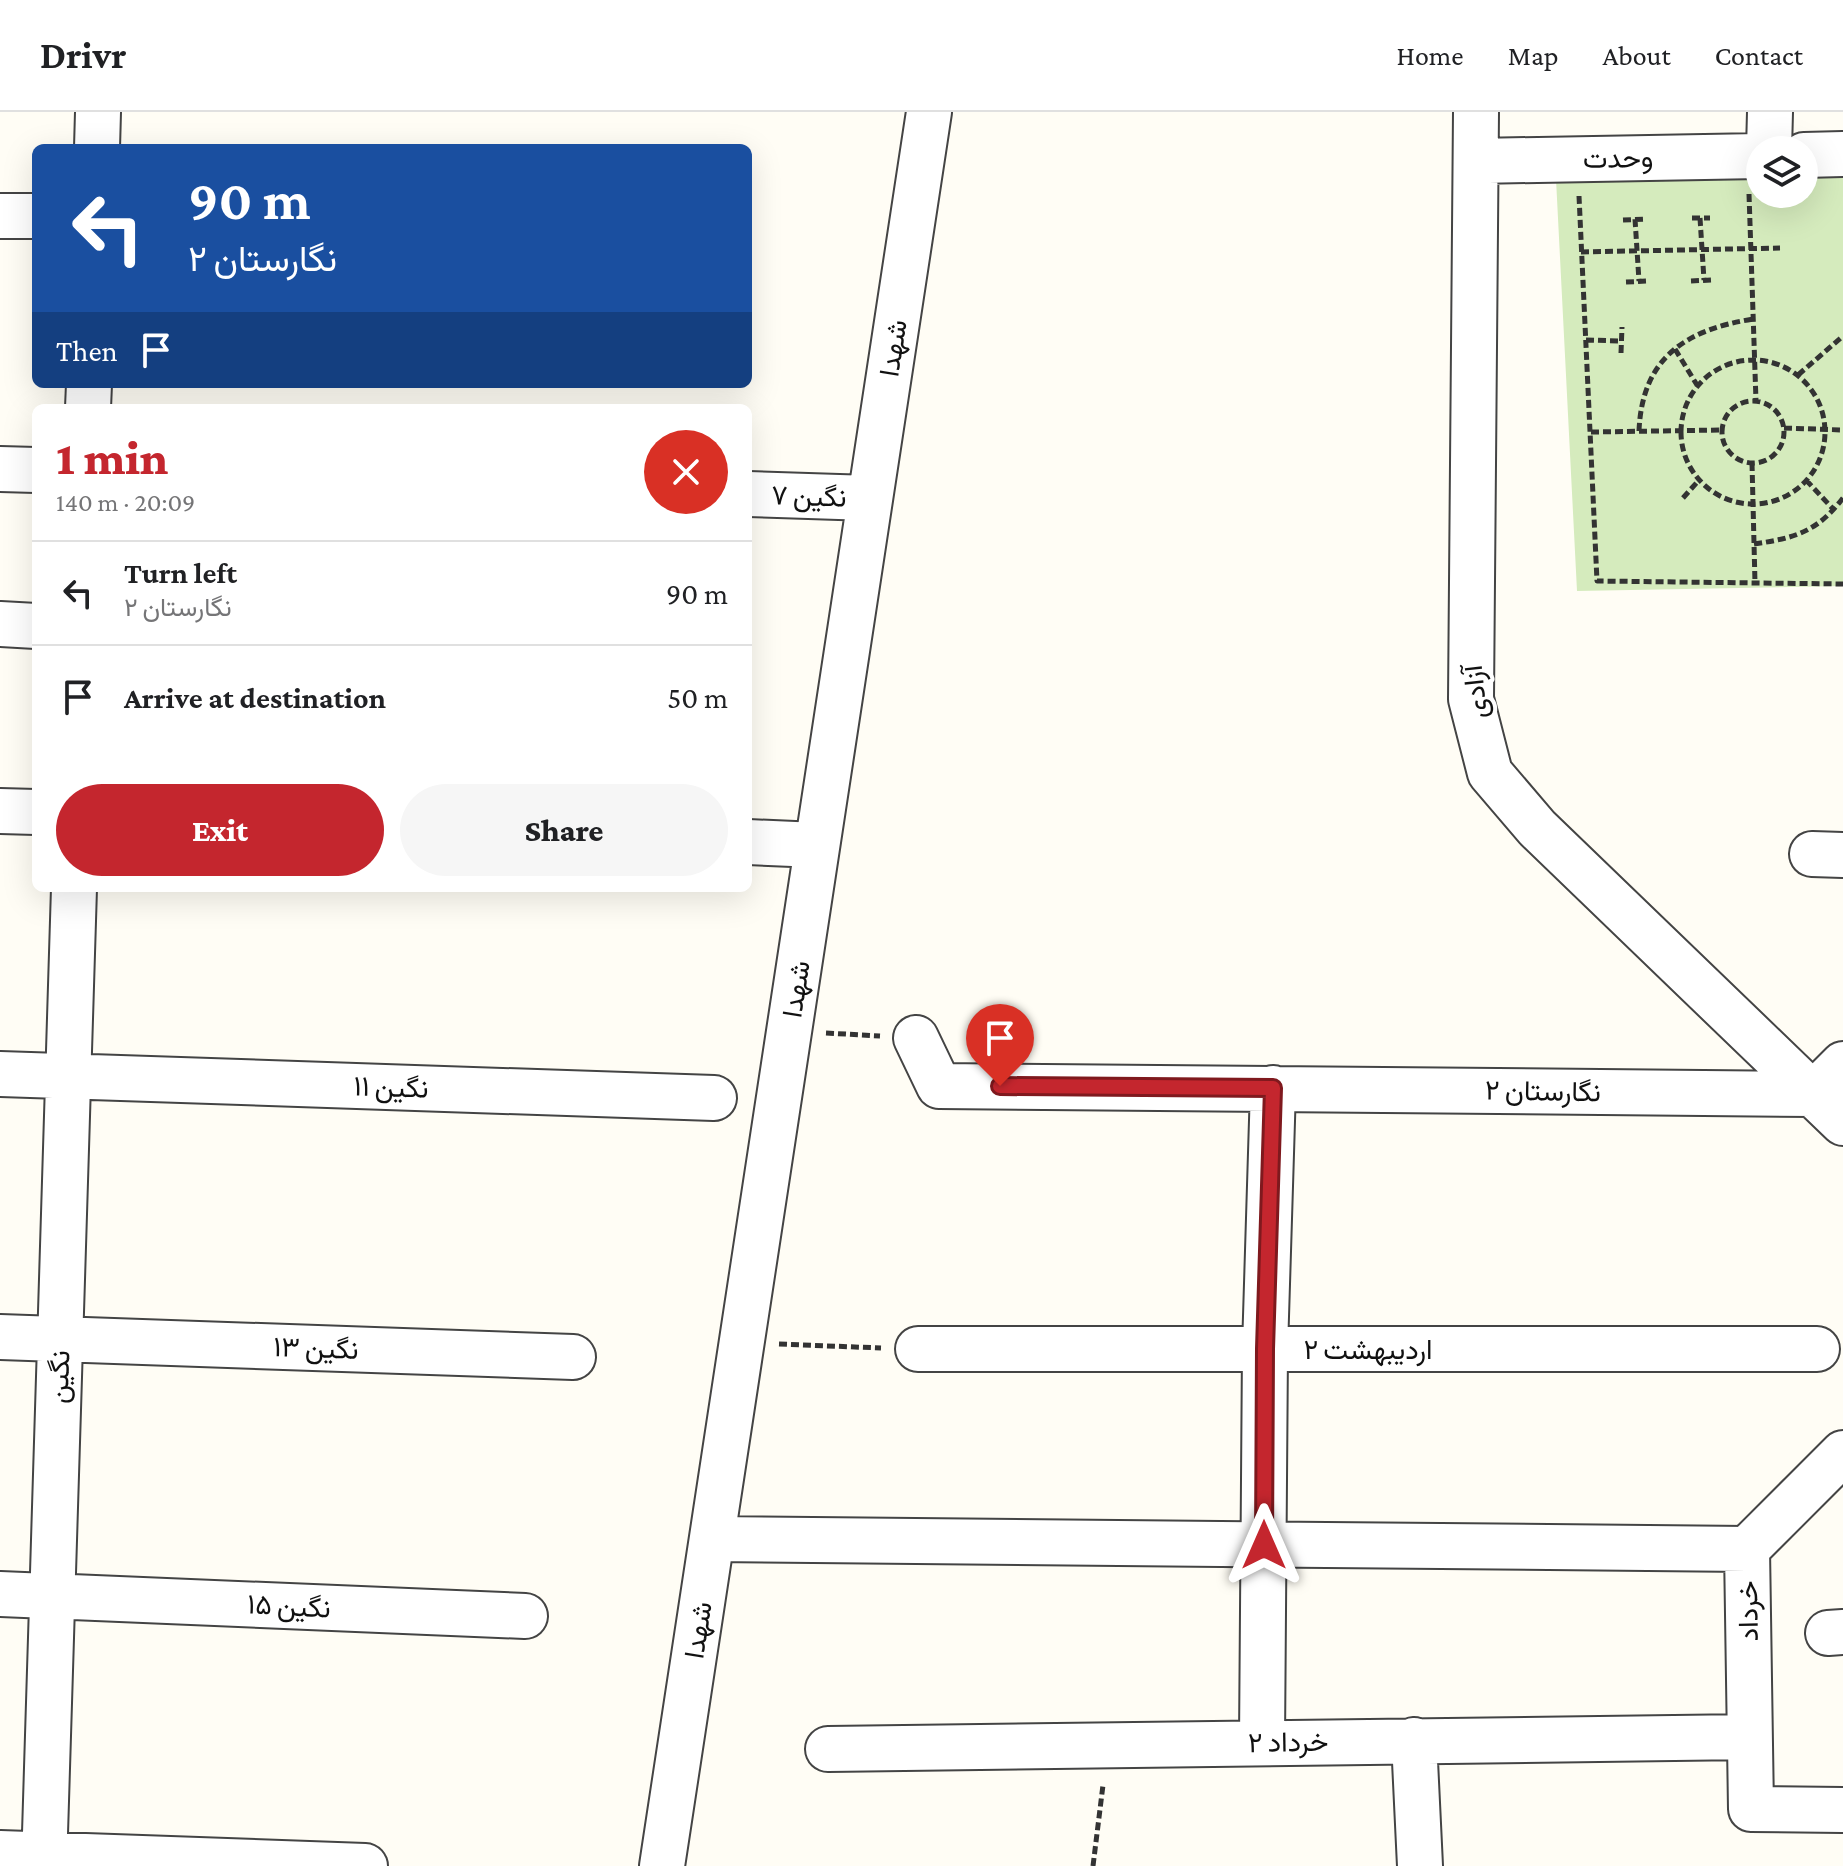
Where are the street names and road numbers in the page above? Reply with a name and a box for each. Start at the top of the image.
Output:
street label: وحدت [1582,142,1654,176]
street label: شهدا [873,317,915,379]
street label: نگین ۷ [771,479,847,514]
street label: آزادی [1457,661,1495,720]
street label: شهدا [776,958,818,1020]
street label: نگین ۱۱ [353,1070,429,1105]
street label: نگارستان ۲ [1485,1074,1601,1110]
street label: نگین ۱۳ [273,1331,359,1366]
street label: اردیبهشت ۲ [1303,1334,1433,1367]
street label: نگین [43,1350,76,1404]
street label: خرداد [1732,1580,1766,1642]
street label: نگین ۱۵ [246,1588,331,1625]
street label: شهدا [678,1599,720,1661]
street label: خرداد ۲ [1247,1726,1329,1760]

